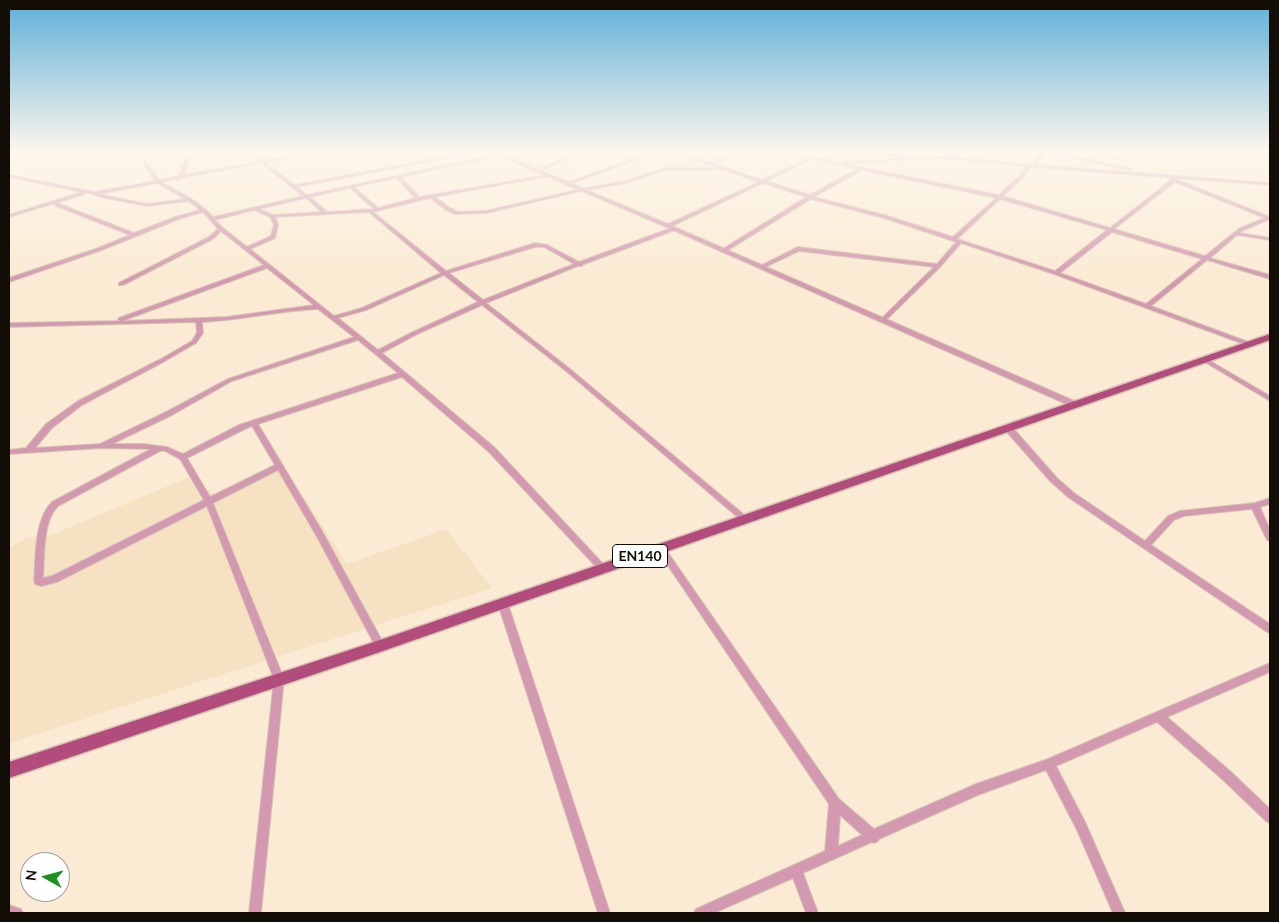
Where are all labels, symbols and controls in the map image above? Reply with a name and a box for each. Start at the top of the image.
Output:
road number: EN140 [612,544,668,568]
north arrow [20,852,70,902]
text: N [22,869,40,882]

